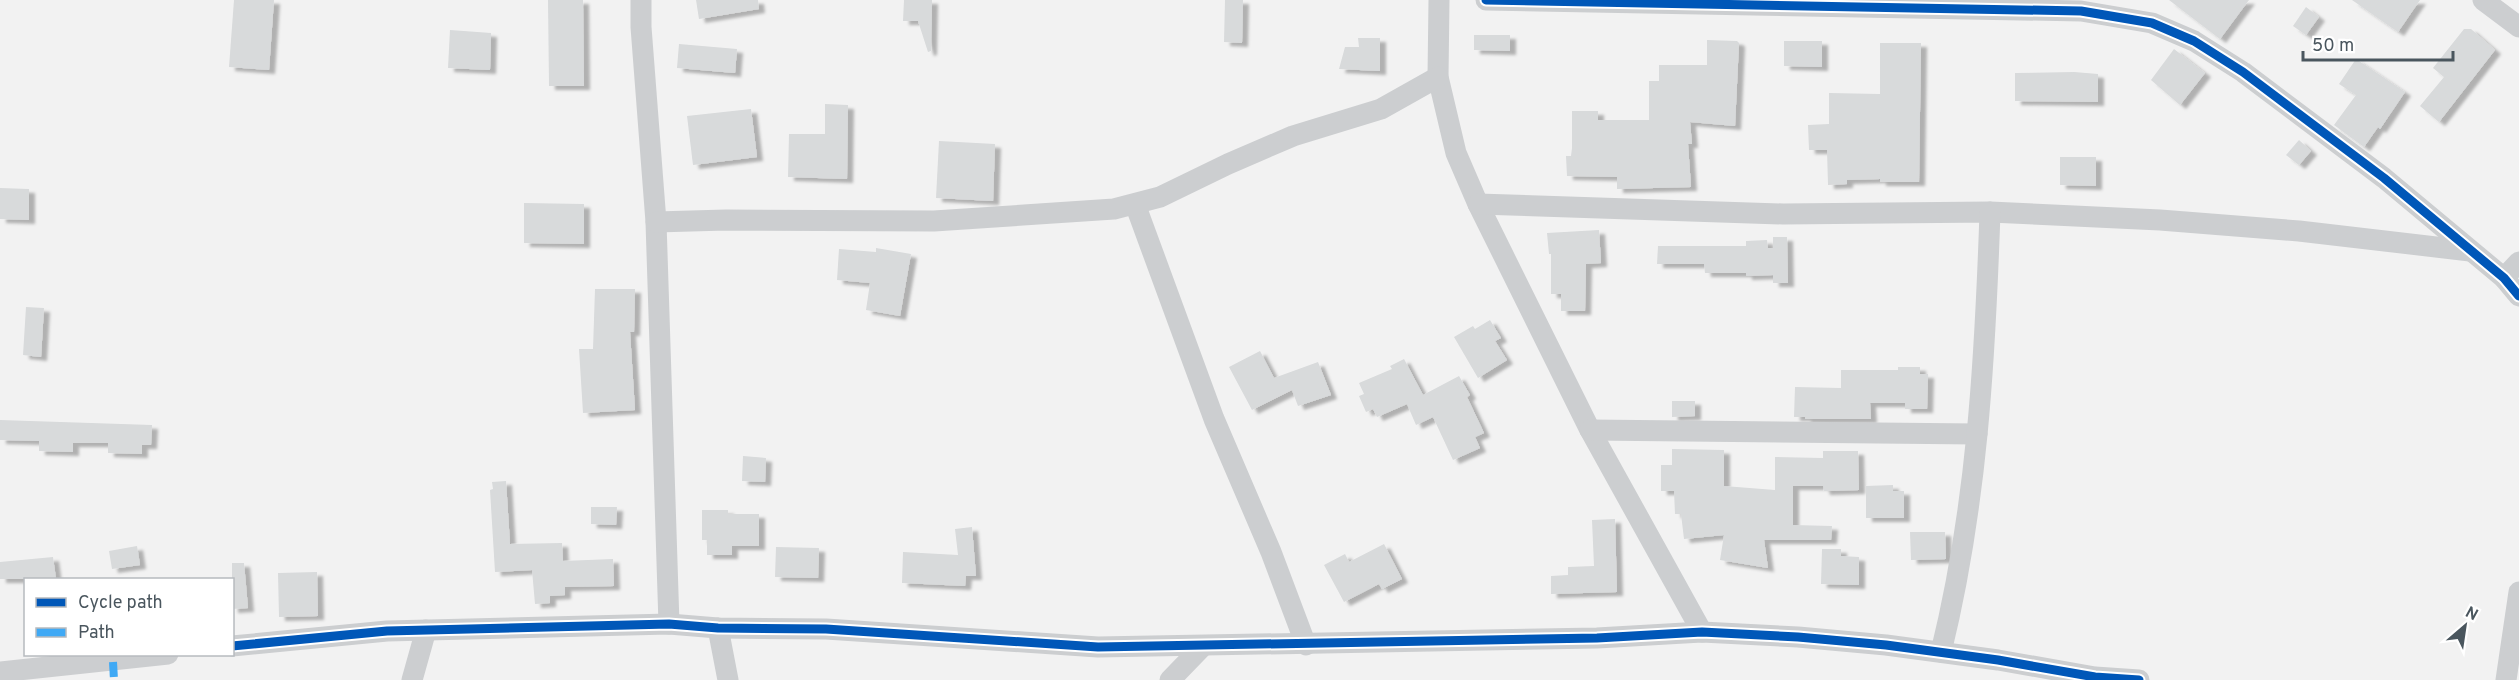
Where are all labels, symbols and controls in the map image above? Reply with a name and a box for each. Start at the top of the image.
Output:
scale bar [2303,24,2453,62]
text: 50 m [2312,35,2354,58]
legend [24,578,234,656]
text: Cycle path [78,592,163,615]
north arrow [2435,596,2495,656]
text: N [2461,603,2481,626]
text: Path [78,622,115,645]

